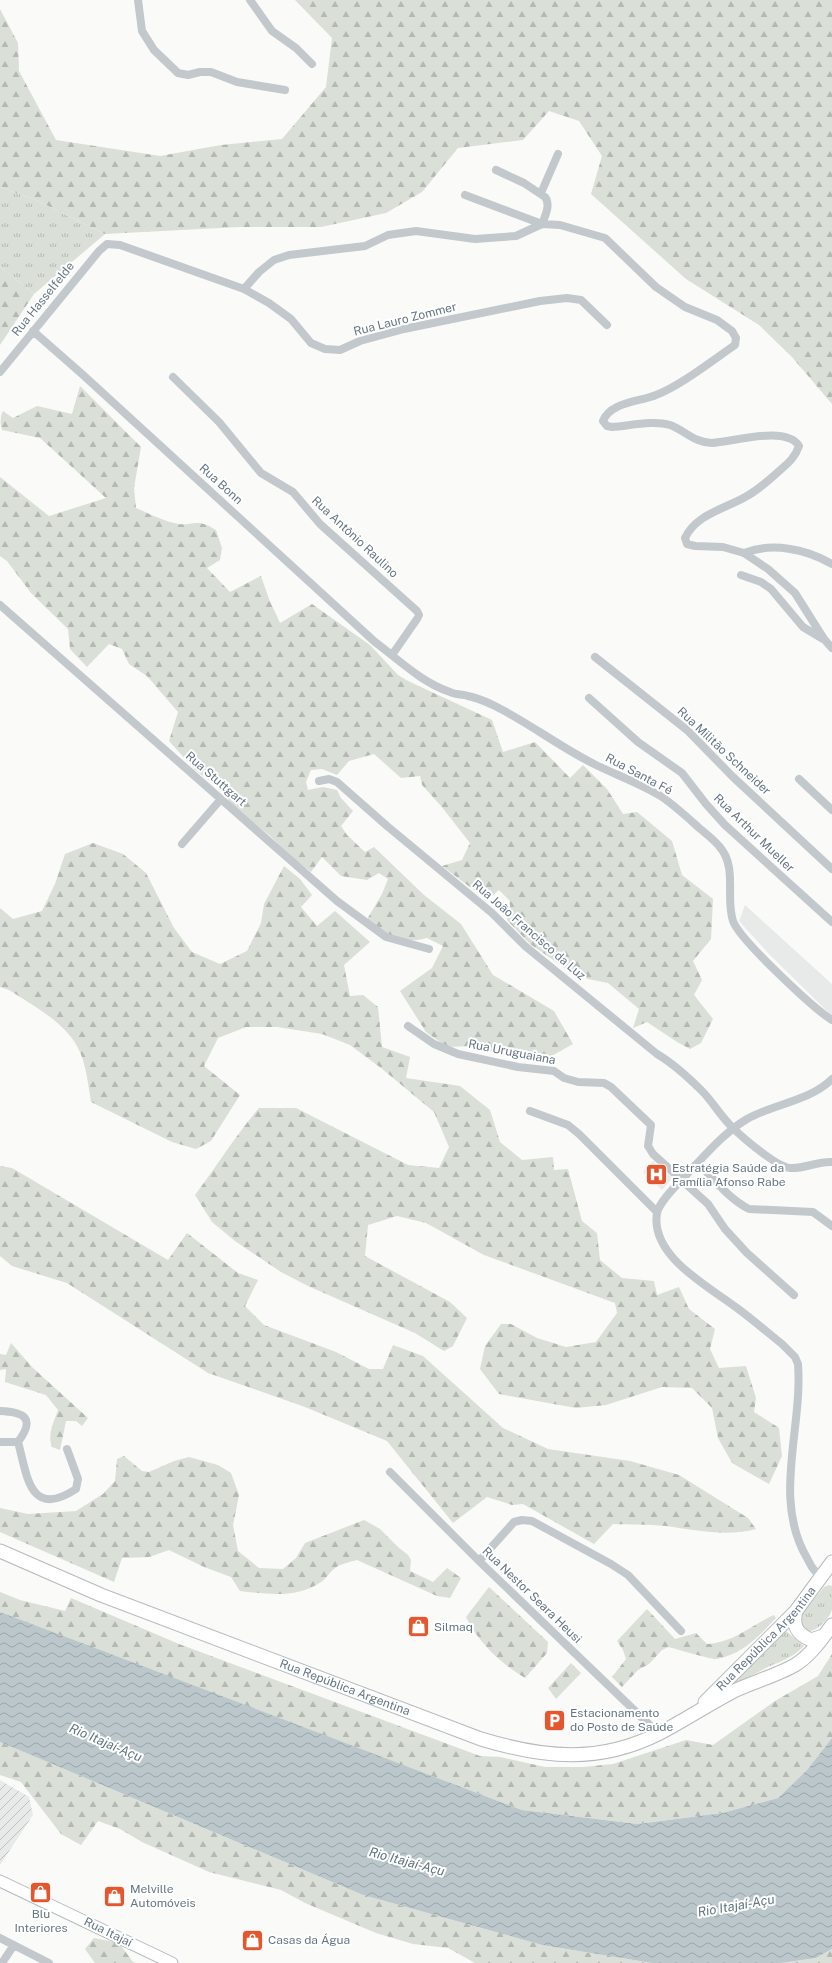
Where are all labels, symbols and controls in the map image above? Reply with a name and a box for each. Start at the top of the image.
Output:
street label: Rua Hasselfelde [9,259,77,339]
street label: Rua Lauro Zommer [352,299,458,339]
street label: Rua Bonn [197,461,246,507]
street label: Rua Antônio Raulino [309,494,401,581]
street label: Rua Militão Schneider [674,704,774,798]
street label: Rua Stuttgart [183,749,249,809]
street label: Rua Santa Fé [603,751,675,798]
street label: Rua Arthur Mueller [711,791,797,875]
street label: Rua João Francisco da Luz [470,877,589,983]
street label: Rua Uruguaiana [467,1037,557,1067]
place label: Estratégia Saúde da Família Afonso Rabe [672,1161,786,1189]
hospital icon: Estratégia Saúde da Família Afonso Rabe [644,1162,670,1188]
street label: Rua Nestor Seara Heusi [480,1544,585,1646]
street label: Rua República Argentina [713,1584,818,1694]
shop icon: Silmaq [405,1614,431,1640]
place label: Silmaq [434,1620,473,1634]
street label: Rua República Argentina [278,1656,412,1718]
place label: Estacionamento do Posto de Saúde [570,1706,674,1734]
parking icon: Estacionamento do Posto de Saúde [541,1707,567,1733]
water label: Rio Itajaí-Açu [67,1720,145,1765]
water label: Rio Itajaí-Açu [367,1844,446,1879]
shop icon: Blu Interiores [28,1880,54,1906]
place label: Melville Automóveis [130,1882,196,1910]
shop icon: Melville Automóveis [102,1883,128,1909]
water label: Rio Itajaí-Açu [696,1891,776,1920]
place label: Blu Interiores [14,1907,68,1935]
street label: Rua Itajaí [82,1914,135,1950]
shop icon: Casas da Água [240,1927,266,1953]
place label: Casas da Água [268,1933,350,1947]

